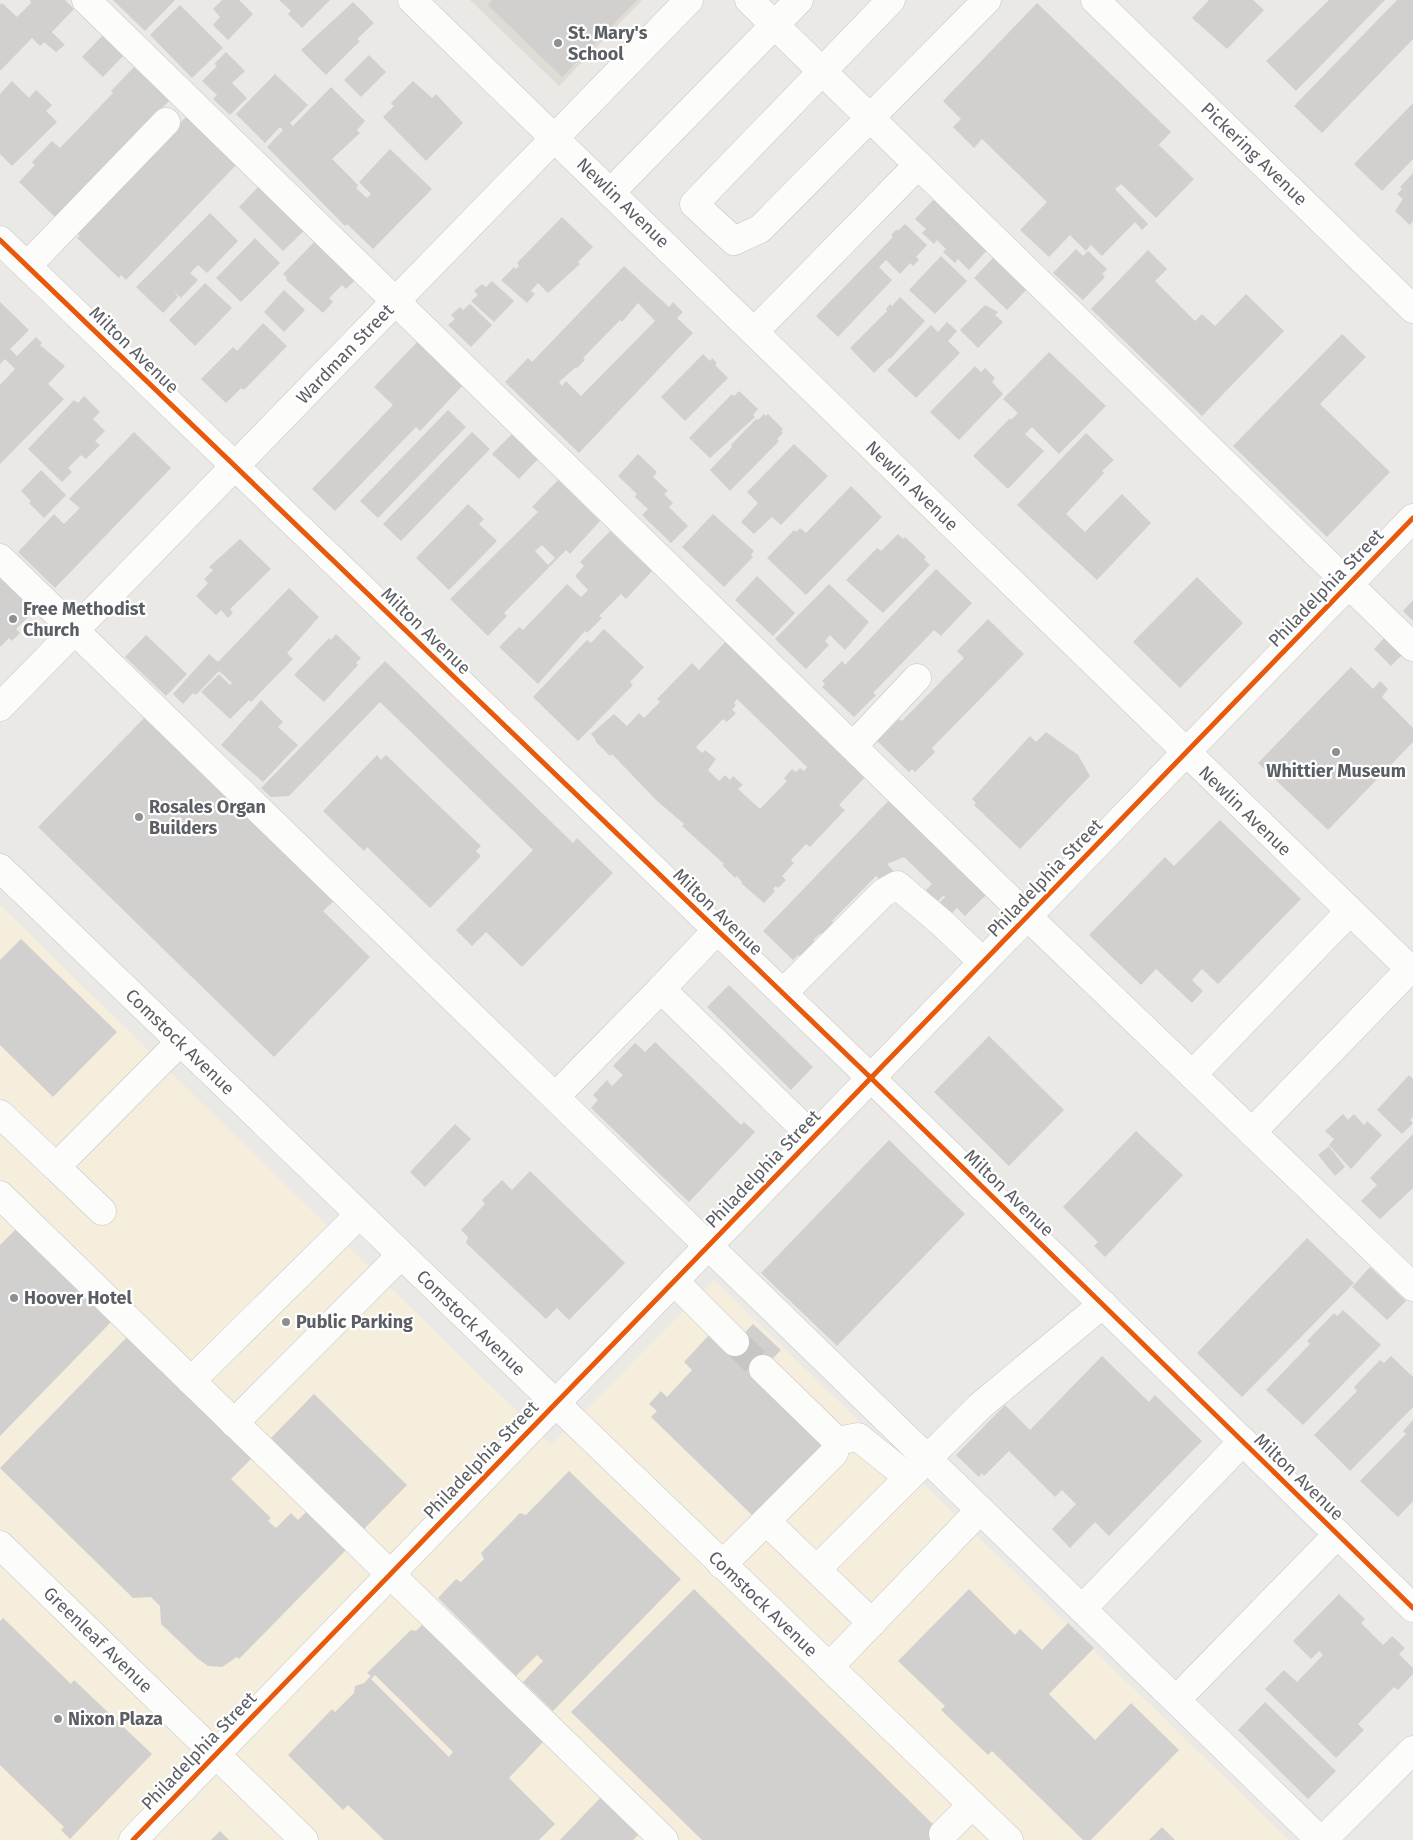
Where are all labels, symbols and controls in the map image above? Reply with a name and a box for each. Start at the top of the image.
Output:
place label: St. Mary's School [568,22,648,65]
marker: St. Mary's School [552,37,564,49]
street label: Pickering Avenue [1196,98,1312,210]
street label: Newlin Avenue [572,153,674,253]
street label: Wardman Street [292,299,399,409]
street label: Milton Avenue [85,302,183,398]
street label: Newlin Avenue [861,436,963,536]
street label: Philadelphia Street [1264,524,1389,652]
street label: Milton Avenue [377,583,475,679]
place label: Free Methodist Church [23,598,146,641]
marker: Free Methodist Church [7,613,19,625]
marker: Whittier Museum [1330,746,1342,758]
place label: Whittier Museum [1266,760,1406,782]
street label: Newlin Avenue [1194,761,1296,861]
place label: Rosales Organ Builders [149,796,266,839]
marker: Rosales Organ Builders [133,811,145,823]
street label: Philadelphia Street [983,814,1108,942]
street label: Milton Avenue [669,864,767,960]
street label: Comstock Avenue [121,984,239,1100]
street label: Philadelphia Street [701,1105,826,1233]
street label: Milton Avenue [960,1145,1058,1241]
street label: Comstock Avenue [412,1265,530,1381]
place label: Hoover Hotel [24,1287,132,1309]
marker: Hoover Hotel [8,1292,20,1304]
place label: Public Parking [296,1311,413,1333]
marker: Public Parking [280,1316,292,1328]
street label: Philadelphia Street [419,1396,544,1524]
street label: Milton Avenue [1250,1429,1348,1525]
street label: Comstock Avenue [704,1546,822,1662]
street label: Greenleaf Avenue [39,1582,157,1698]
street label: Philadelphia Street [137,1687,262,1815]
place label: Nixon Plaza [68,1708,163,1730]
marker: Nixon Plaza [52,1713,64,1725]

